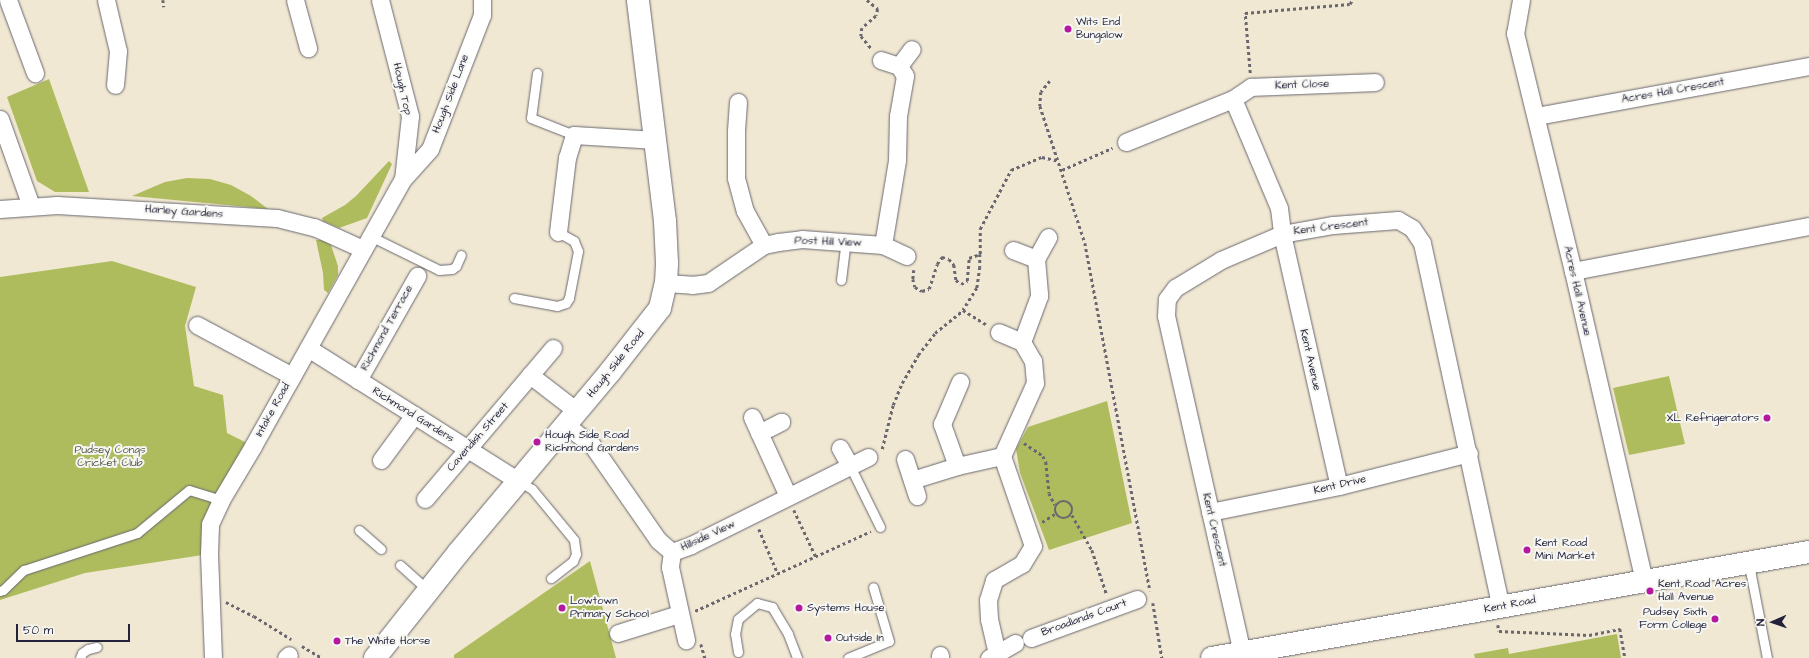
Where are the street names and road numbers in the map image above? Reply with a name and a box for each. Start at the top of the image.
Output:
street label: Hough Side Lane [430,53,472,135]
street label: Hough Top [390,62,414,116]
street label: Acres Hall Crescent [1621,75,1725,107]
street label: Kent Close [1275,77,1329,93]
street label: Harley Gardens [144,203,224,221]
street label: Kent Crescent [1293,216,1369,238]
street label: Post Hill View [794,234,862,250]
street label: Acres Hall Avenue [1560,245,1594,337]
street label: Richmond Terrace [358,283,416,373]
street label: Hough Side Road [584,327,648,401]
street label: Kent Avenue [1297,328,1323,392]
street label: Intake Road [253,381,293,439]
street label: Richmond Gardens [370,384,456,446]
street label: Cavendish Street [444,400,512,474]
street label: Kent Drive [1312,473,1368,497]
street label: Kent Crescent [1199,492,1229,568]
street label: Hillside View [679,518,737,554]
street label: Kent Road [1483,594,1537,616]
street label: Broadlands Court [1040,596,1128,640]

